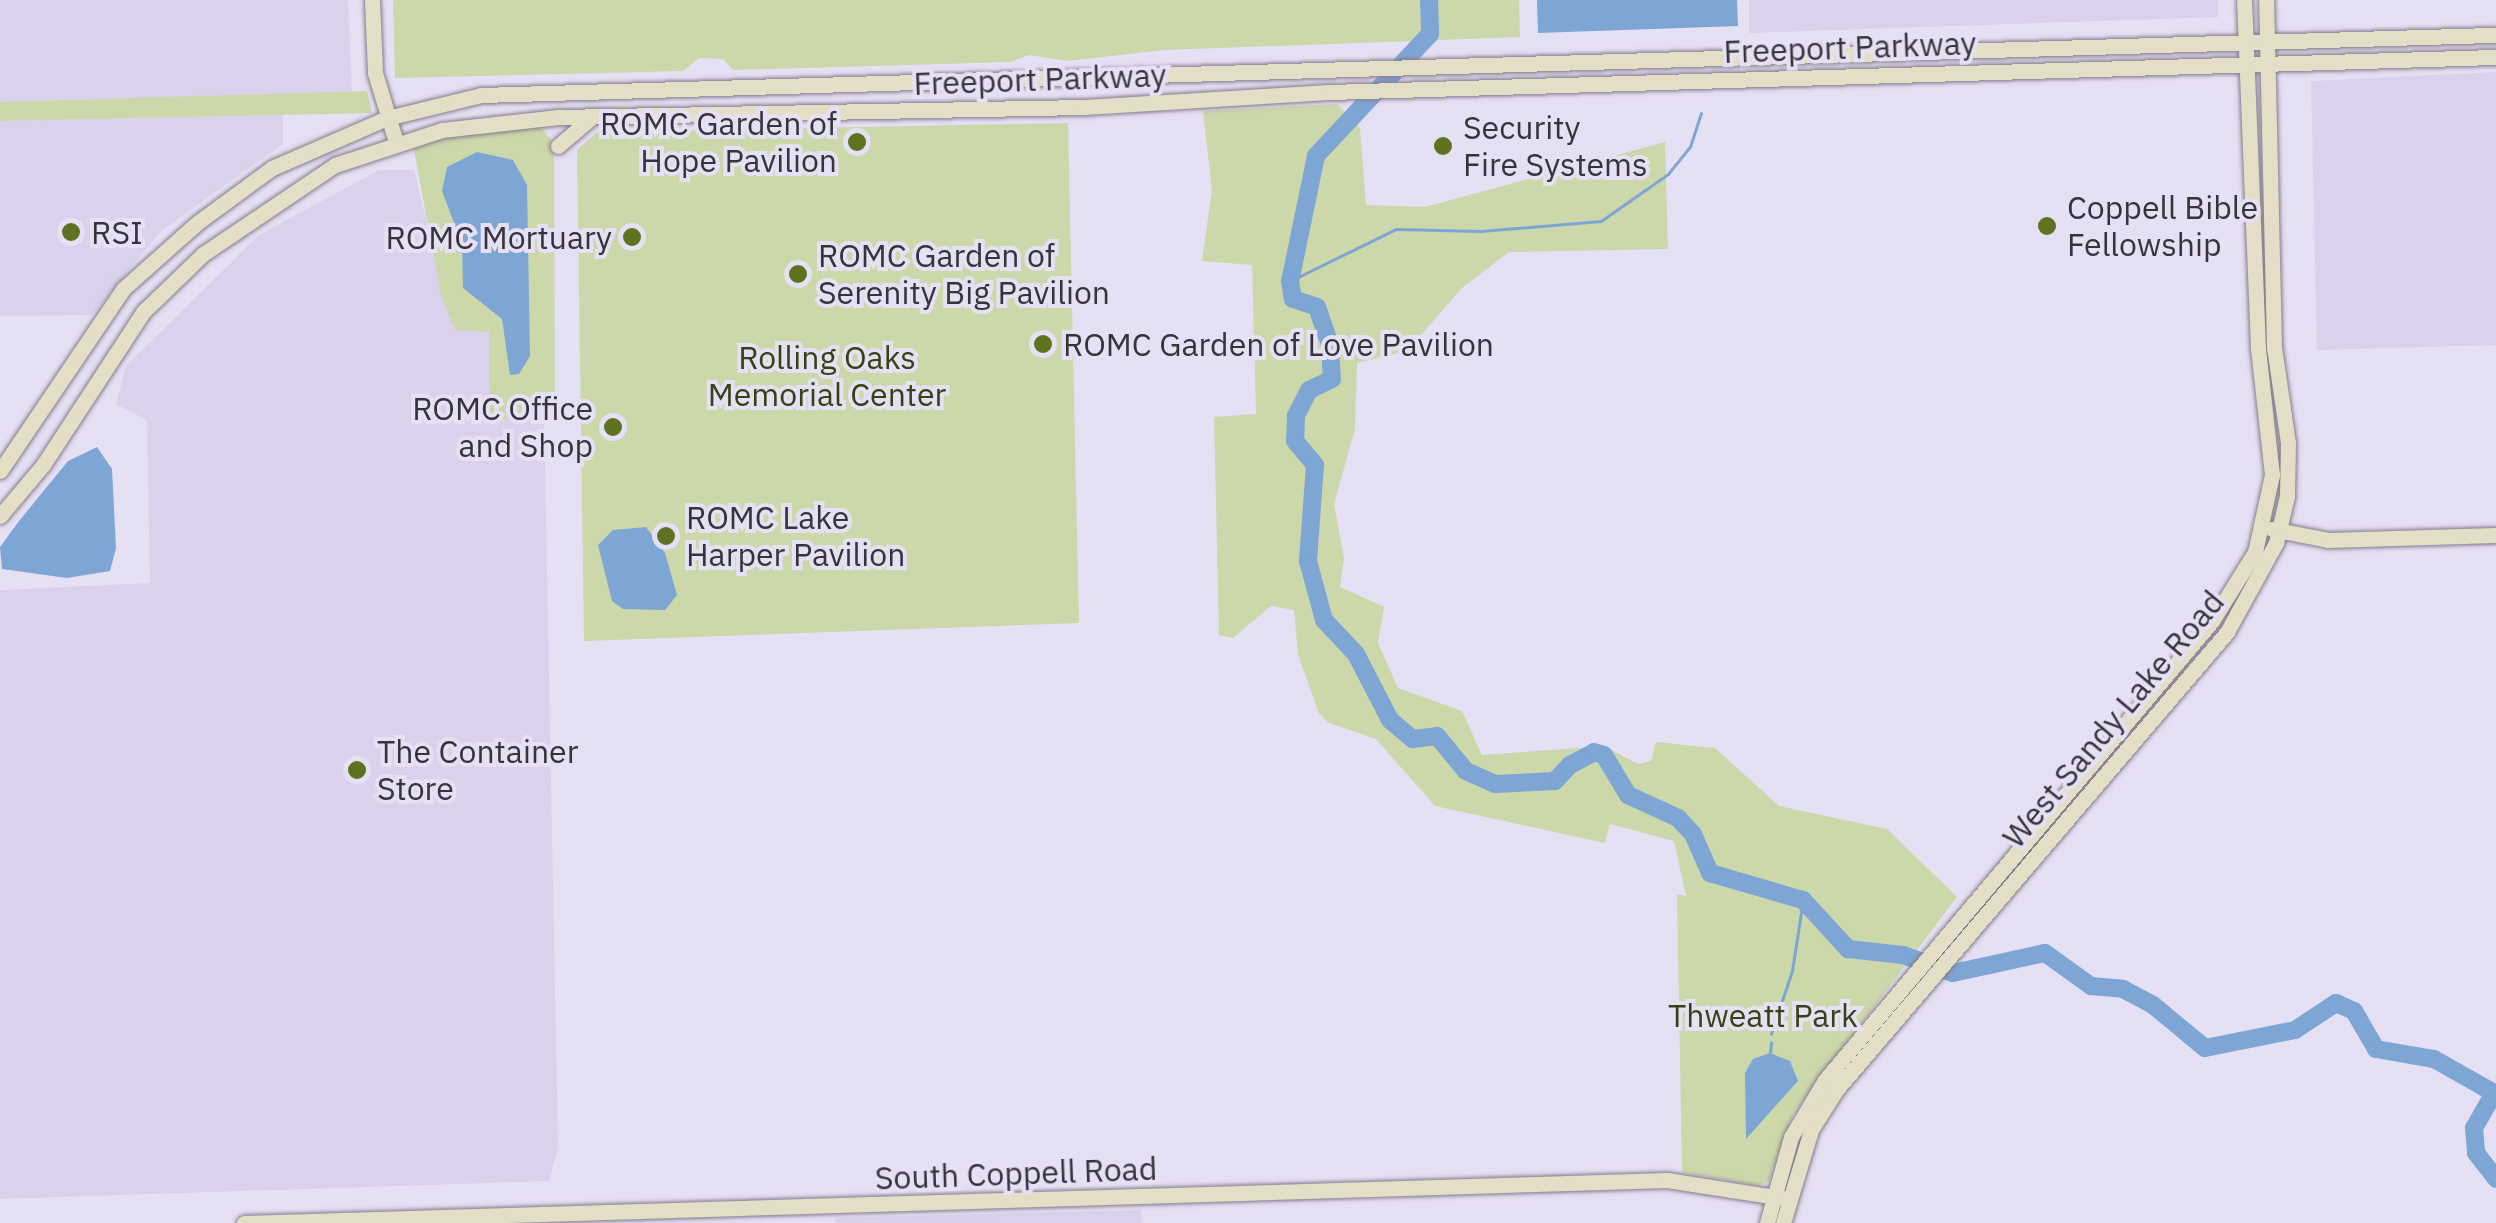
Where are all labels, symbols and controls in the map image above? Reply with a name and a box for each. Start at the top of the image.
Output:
street label: Freeport Parkway [1723,23,1977,71]
street label: Freeport Parkway [913,55,1167,103]
place label: ROMC Garden of Hope Pavilion [600,105,837,180]
place label: Security Fire Systems [1463,109,1648,184]
marker: ROMC Garden of Hope Pavilion [846,131,868,153]
marker: Security Fire Systems [1432,135,1454,157]
place label: Coppell Bible Fellowship [2067,189,2258,264]
place label: RSI [91,213,143,251]
marker: Coppell Bible Fellowship [2036,215,2058,237]
place label: ROMC Mortuary [385,218,612,256]
marker: RSI [60,221,82,243]
marker: ROMC Mortuary [621,226,643,248]
place label: ROMC Garden of Serenity Big Pavilion [818,237,1110,312]
marker: ROMC Garden of Serenity Big Pavilion [787,263,809,285]
place label: ROMC Garden of Love Pavilion [1063,325,1494,363]
marker: ROMC Garden of Love Pavilion [1032,333,1054,355]
park label: Rolling Oaks Memorial Center [708,339,946,414]
place label: ROMC Office and Shop [412,390,593,465]
marker: ROMC Office and Shop [602,416,624,438]
place label: ROMC Lake Harper Pavilion [686,499,905,574]
marker: ROMC Lake Harper Pavilion [655,525,677,547]
street label: West Sandy Lake Road [1994,583,2232,855]
place label: The Container Store [377,733,578,808]
marker: The Container Store [346,759,368,781]
park label: Thweatt Park [1668,996,1858,1034]
street label: South Coppell Road [874,1149,1158,1197]

